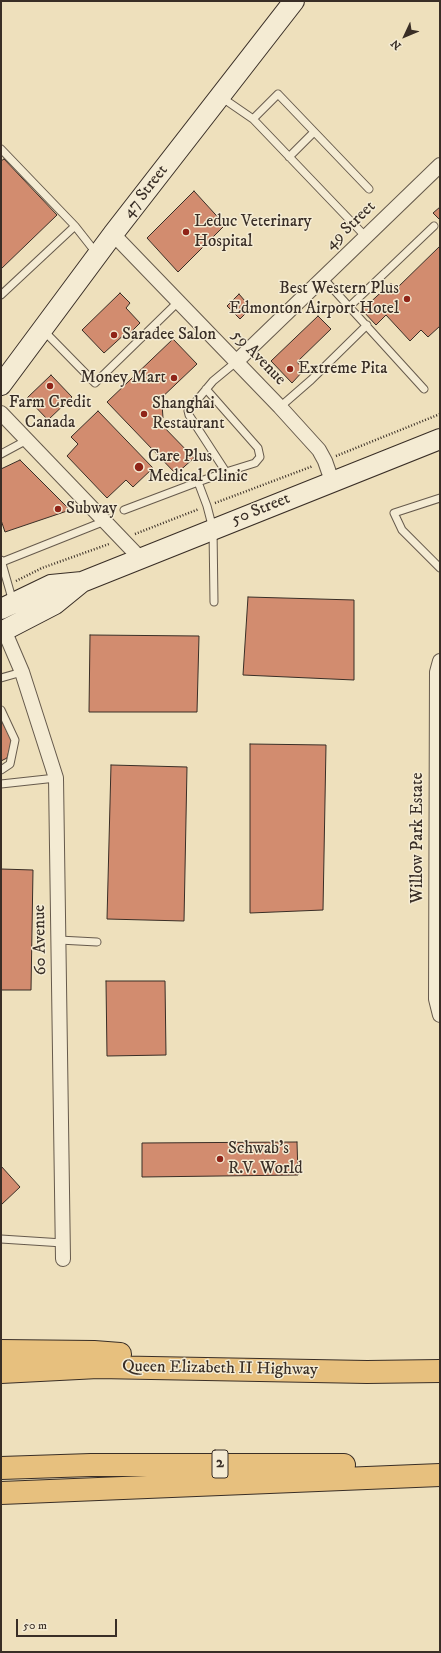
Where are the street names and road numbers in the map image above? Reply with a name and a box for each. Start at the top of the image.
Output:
street label: 47 Street [119,161,173,223]
street label: 49 Street [322,197,380,255]
street label: 59 Avenue [226,326,290,390]
street label: 50 Street [229,489,293,531]
street label: Willow Park Estate [408,772,428,904]
street label: 60 Avenue [30,904,52,976]
street label: Queen Elizabeth II Highway [122,1357,318,1381]
road number: 2 [212,1450,228,1478]

